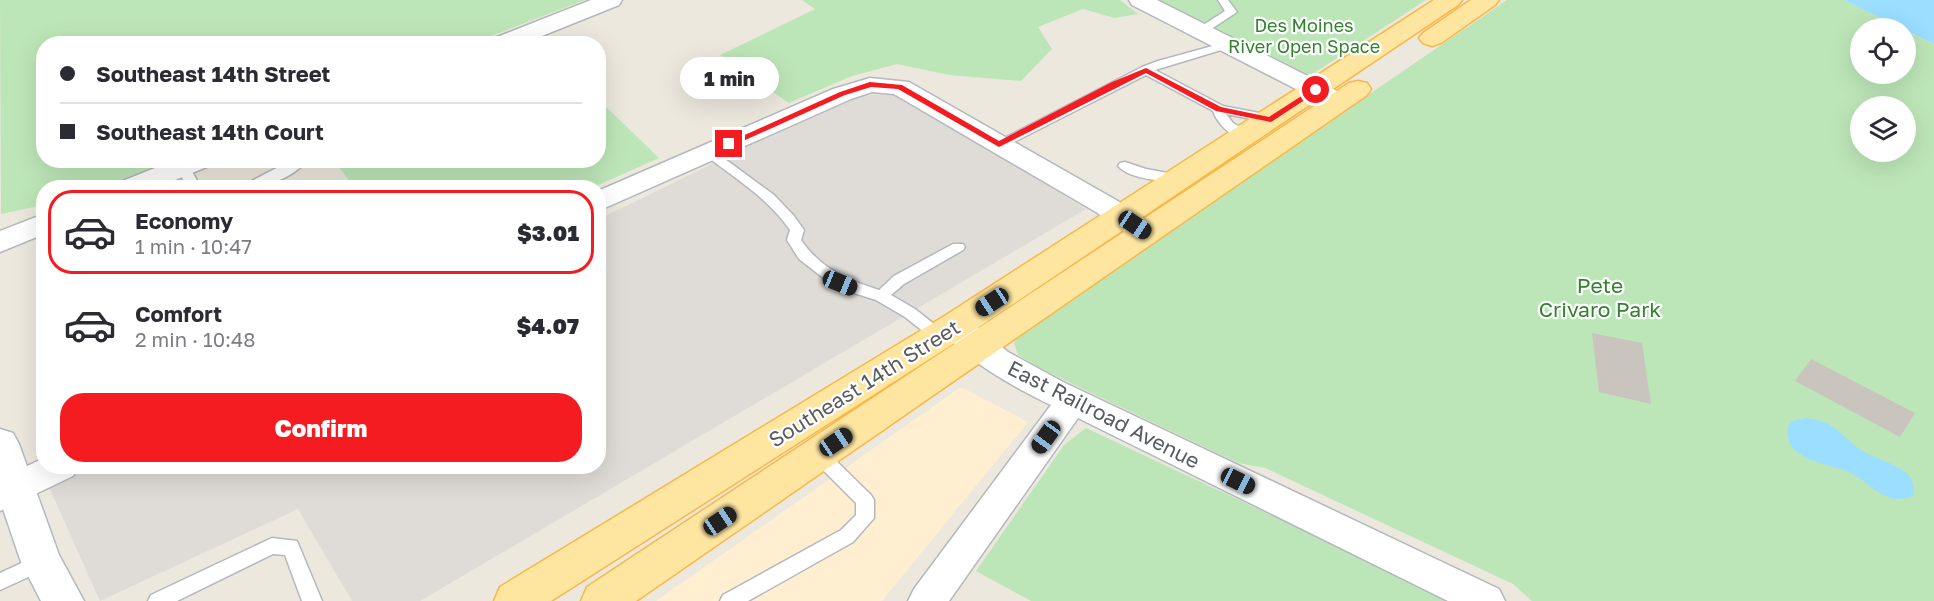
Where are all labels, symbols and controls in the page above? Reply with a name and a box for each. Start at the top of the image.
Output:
park label: Des Moines River Open Space [1228,14,1380,57]
map controls [1850,18,1916,162]
button: locate [1850,18,1916,84]
callout: 1 min [680,57,778,99]
text: Southeast 14th Street [96,60,330,87]
text: 1 min [704,66,755,90]
route start [1302,76,1329,103]
button: layers [1850,96,1916,162]
text: Southeast 14th Court [96,118,324,145]
route end [715,130,742,157]
icon: car [63,205,117,259]
text: Economy [135,207,233,234]
car [1115,207,1155,243]
text: $3.01 [517,219,579,246]
text: 1 min · 10:47 [135,234,252,258]
car [820,268,860,298]
park label: Pete Crivaro Park [1539,272,1661,322]
car [972,285,1012,319]
icon: car [63,298,117,352]
text: Comfort [135,300,222,327]
text: $4.07 [516,312,579,339]
street label: Southeast 14th Street [764,314,964,452]
text: 2 min · 10:48 [135,327,255,351]
street label: East Railroad Avenue [1004,354,1204,474]
button: Confirm [60,393,582,462]
car [1028,417,1064,457]
car [816,424,856,460]
car [1218,465,1258,497]
car [700,503,740,539]

